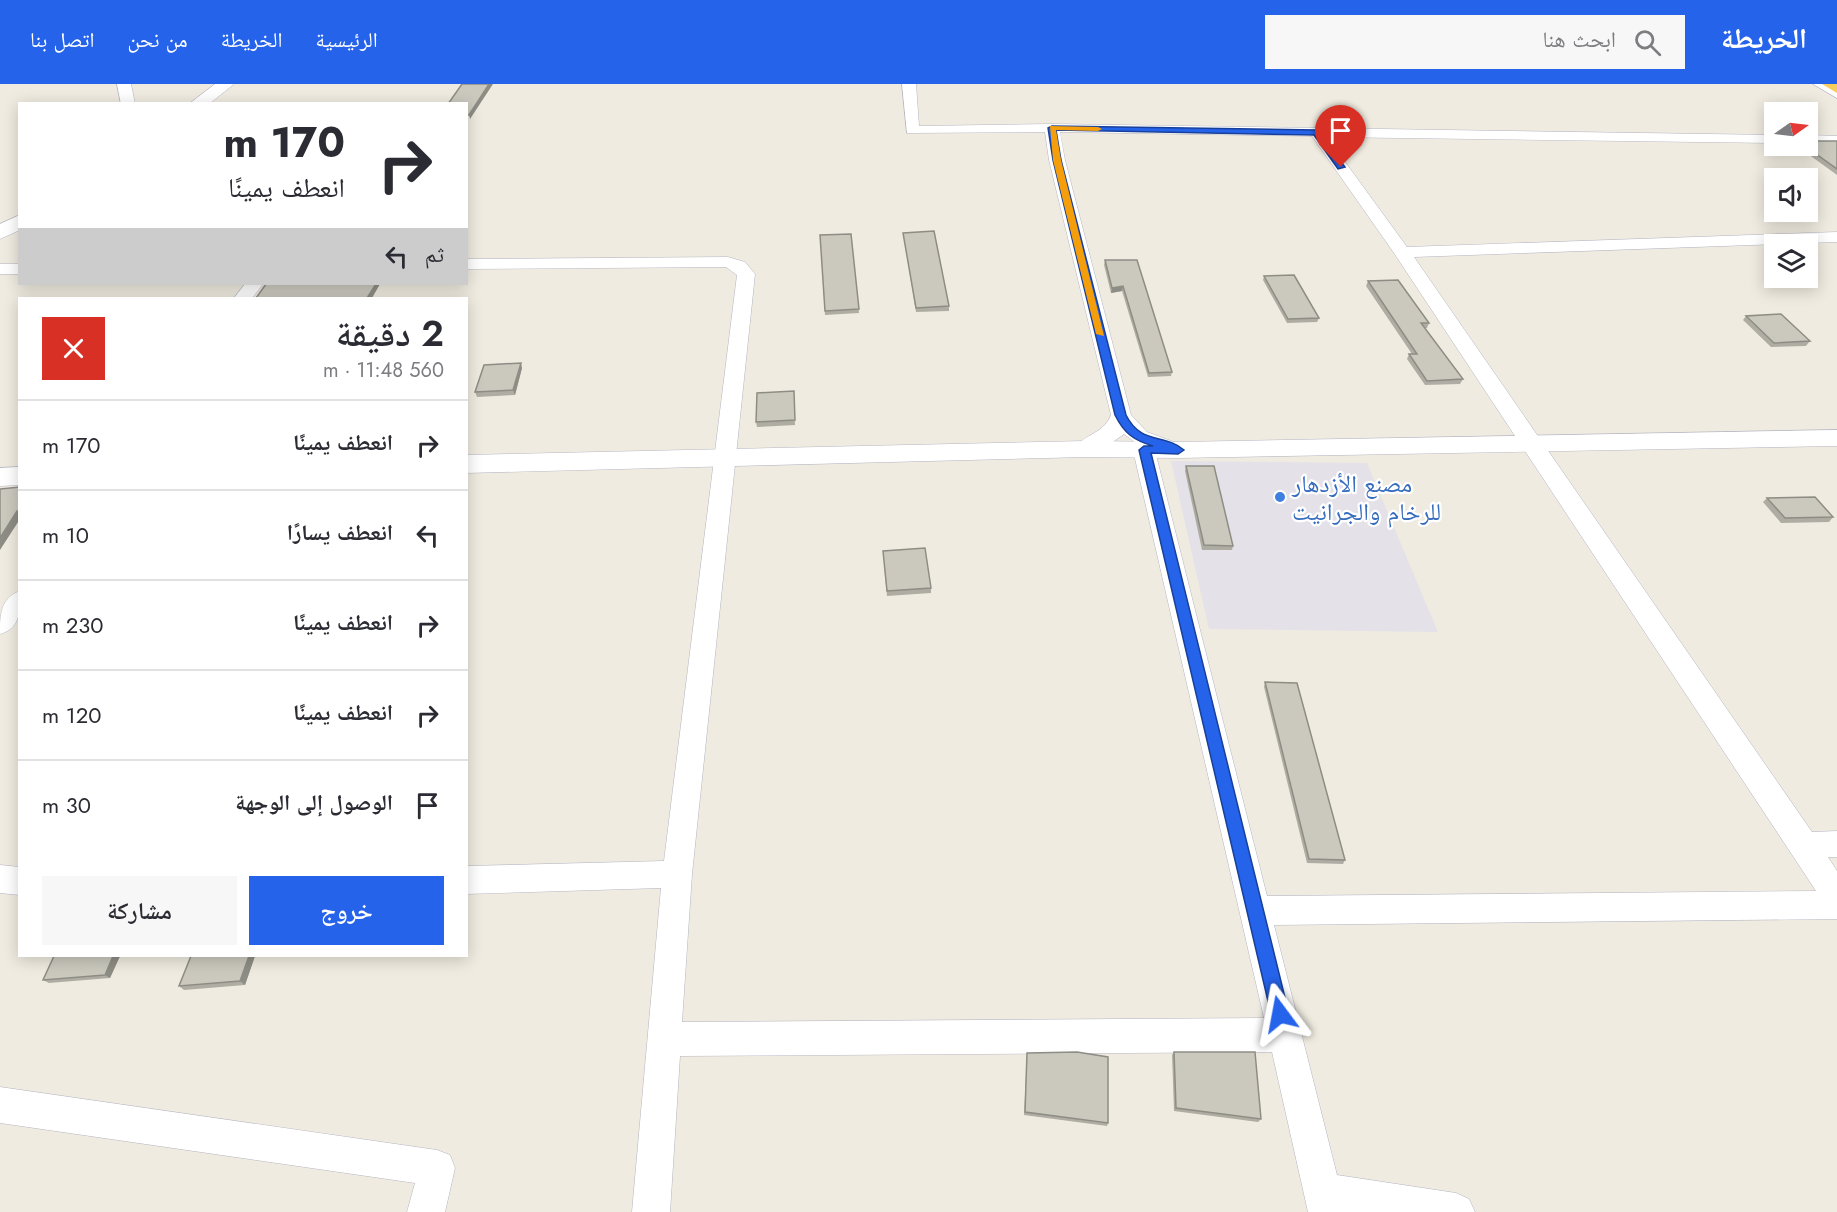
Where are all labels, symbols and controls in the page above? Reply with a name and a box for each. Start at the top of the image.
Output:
search box [1265,15,1685,69]
text: الخريطة [1721,18,1807,59]
text: ابحث هنا [1542,23,1616,55]
text: اتصل بنا [30,25,94,55]
text: من نحن [127,25,188,55]
text: الخريطة [221,25,283,55]
text: الرئيسية [316,25,378,55]
icon: search [1631,26,1664,59]
north arrow [1764,102,1818,156]
map controls [1764,102,1818,288]
pin [1315,105,1366,167]
text: 170 m [223,112,345,173]
icon: arrive [1324,114,1357,147]
icon: right [366,126,444,204]
text: انعطف يمينًا [228,168,345,207]
button: sound [1764,168,1818,222]
button: layers [1764,234,1818,288]
text: ثم [425,238,444,270]
icon: left [380,240,413,273]
text: 2 دقيقة [336,307,444,359]
button: close [42,317,105,380]
text: 560 m · 11:48 [323,356,444,385]
text: انعطف يمينًا [293,426,393,458]
text: 170 m [42,429,100,461]
icon: right [411,429,444,462]
place label: مصنع الأزدهار للرخام والجرانيت [1291,466,1441,529]
marker: مصنع الأزدهار للرخام والجرانيت [1273,490,1287,504]
text: انعطف يسارًا [287,516,393,548]
text: 10 m [42,519,89,551]
icon: left [411,519,444,552]
text: انعطف يمينًا [293,606,393,638]
text: 230 m [42,609,104,641]
icon: right [411,609,444,642]
text: انعطف يمينًا [293,696,393,728]
text: 120 m [42,699,101,731]
icon: right [411,699,444,732]
text: الوصول إلى الوجهة [235,786,393,818]
text: 30 m [42,789,91,821]
icon: arrive [411,789,444,822]
button: مشاركة [42,876,237,945]
button: خروج [249,876,444,945]
position arrow [1248,982,1312,1046]

